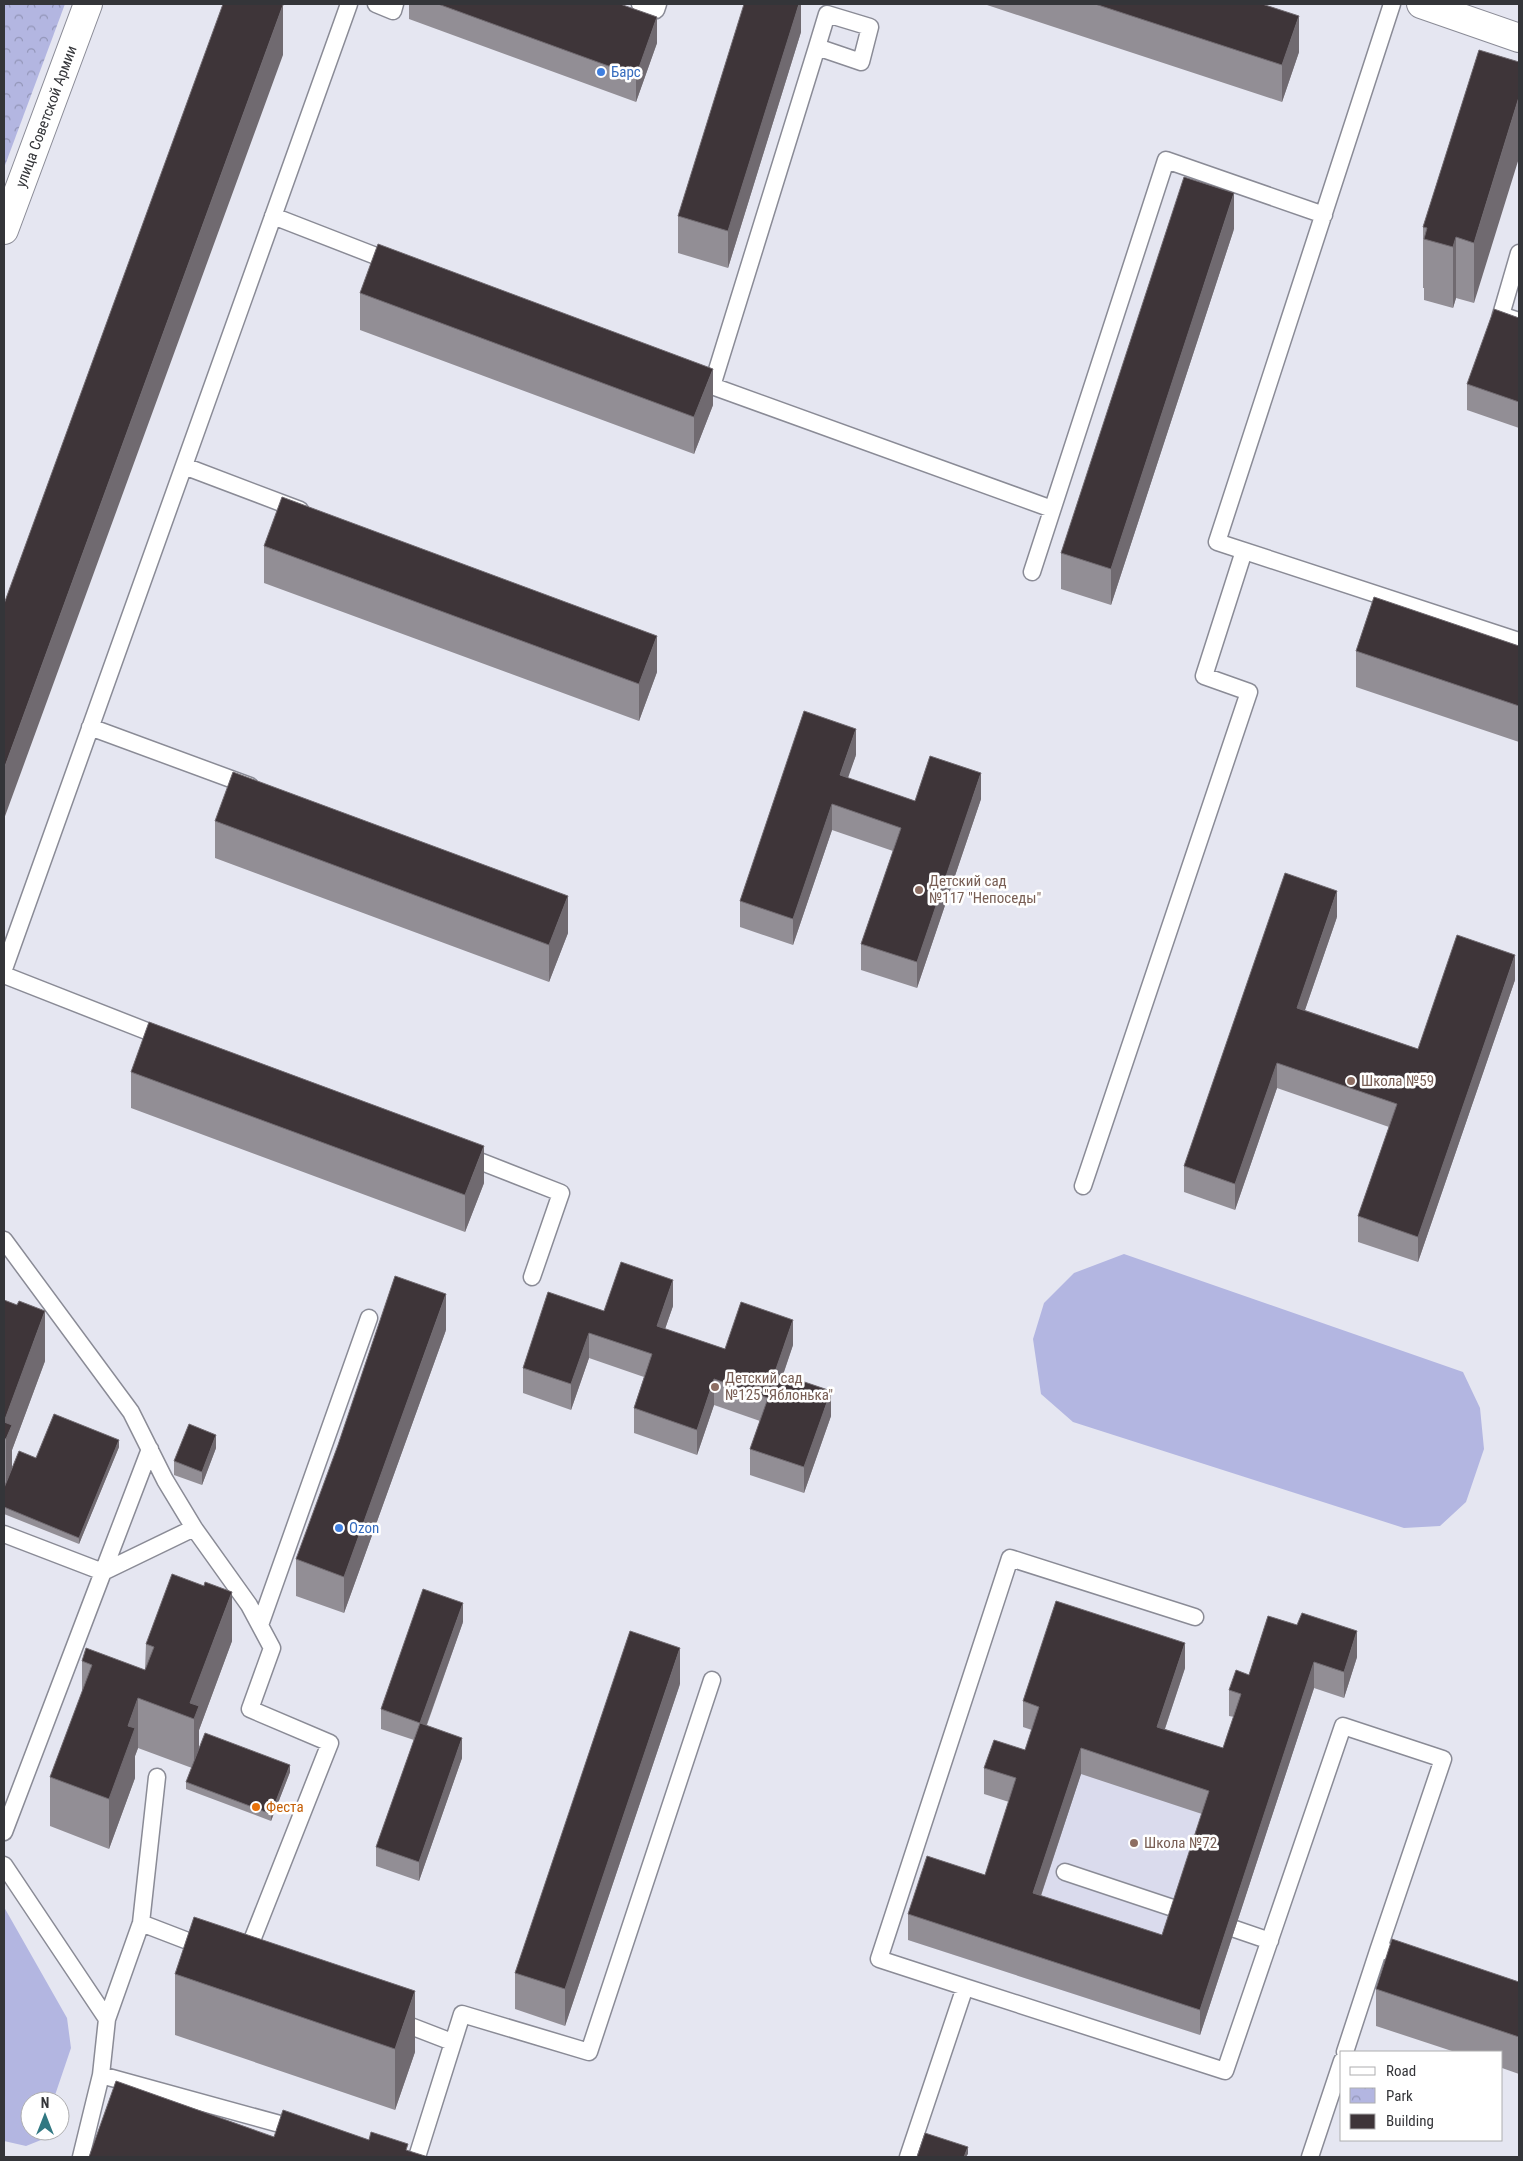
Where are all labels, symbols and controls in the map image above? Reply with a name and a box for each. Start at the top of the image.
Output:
street label: улица Советской Армии [12,43,81,190]
place label: Барс [611,63,641,81]
marker: Барс [595,66,607,78]
place label: Детский сад №117 "Непоседы" [929,872,1041,907]
marker: Детский сад №117 "Непоседы" [913,884,925,896]
place label: Школа №59 [1361,1072,1434,1090]
marker: Школа №59 [1345,1075,1357,1087]
place label: Детский сад №125 "Яблонька" [725,1369,833,1404]
marker: Детский сад №125 "Яблонька" [709,1381,721,1393]
place label: Ozon [349,1519,379,1537]
marker: Ozon [333,1522,345,1534]
place label: Феста [266,1798,304,1816]
marker: Феста [250,1801,262,1813]
place label: Школа №72 [1144,1834,1217,1852]
marker: Школа №72 [1128,1837,1140,1849]
legend [1340,2051,1503,2141]
text: Road [1386,2062,1416,2080]
text: Park [1386,2087,1413,2105]
north arrow [20,2091,70,2141]
text: N [41,2095,49,2111]
text: Building [1386,2112,1434,2130]

